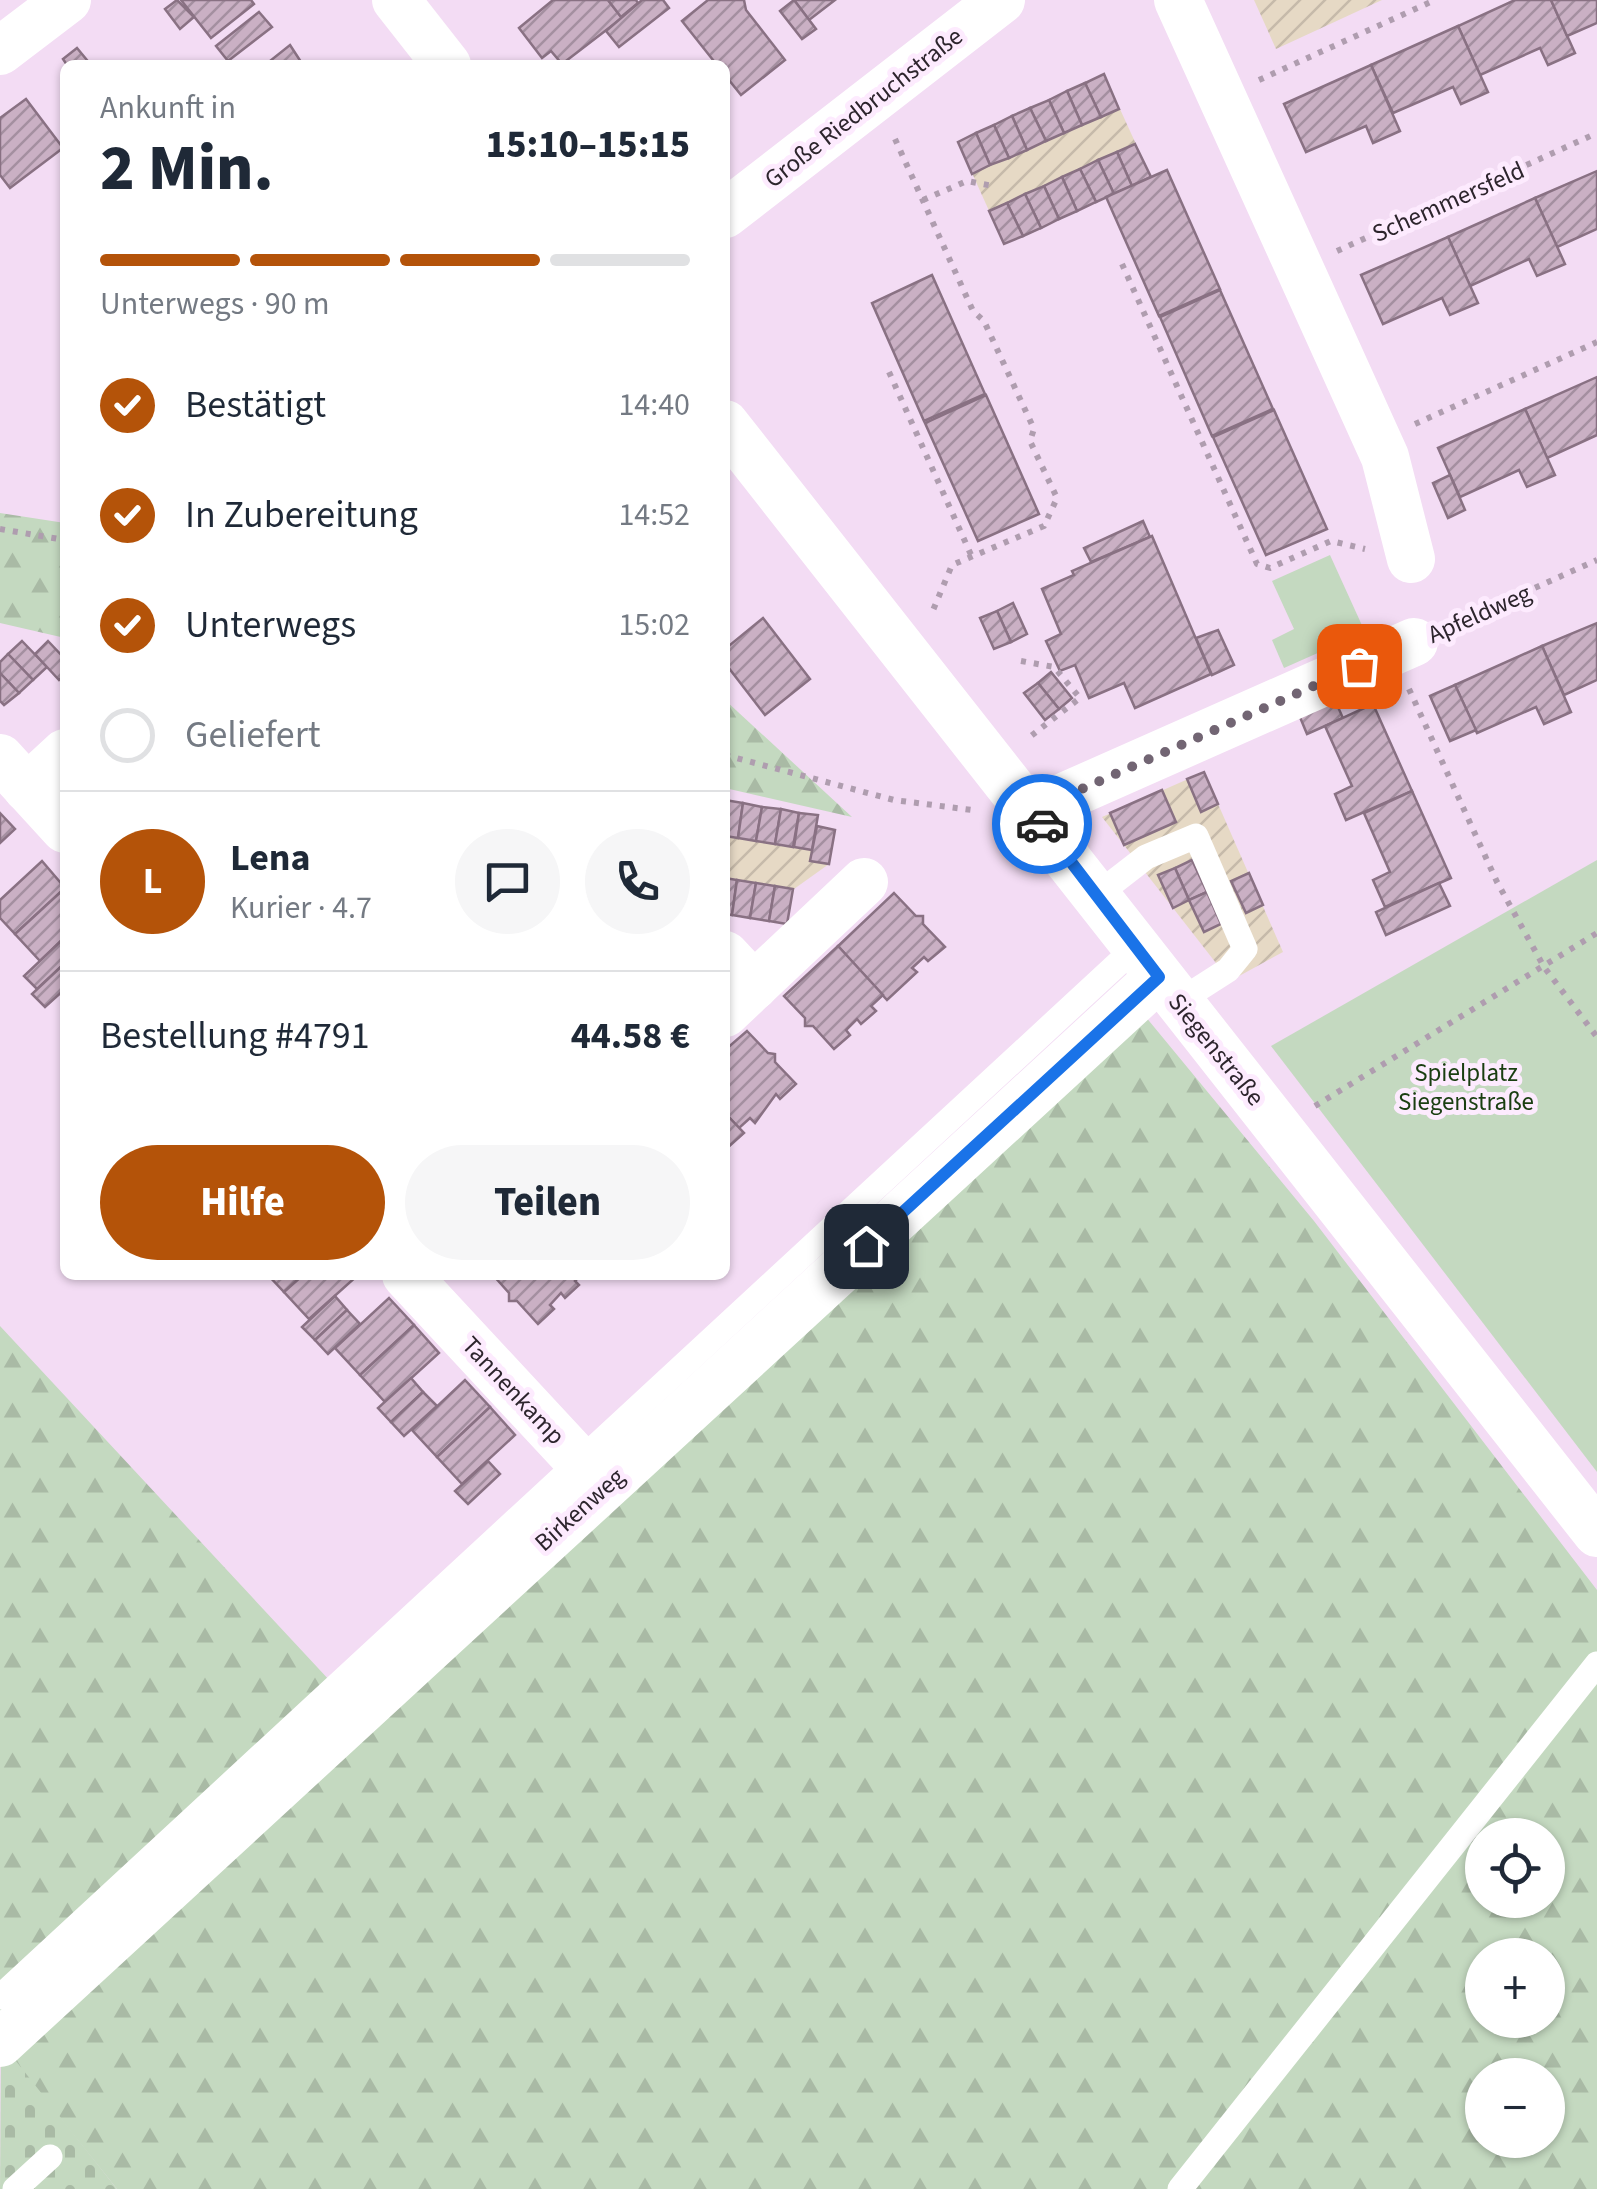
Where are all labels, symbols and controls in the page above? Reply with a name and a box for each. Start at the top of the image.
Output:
street label: Große Riedbruchstraße [757,19,970,197]
text: Ankunft in [100,85,236,131]
text: 15:10–15:15 [486,118,690,172]
text: 2 Min. [100,122,274,215]
street label: Schemmersfeld [1366,152,1530,252]
text: Unterwegs · 90 m [100,281,330,327]
icon: check [100,378,155,433]
text: Bestätigt [185,378,326,432]
text: 14:40 [618,382,690,428]
icon: check [100,488,155,543]
text: In Zubereitung [185,488,418,542]
text: 14:52 [618,492,690,538]
street label: Apfeldweg [1422,575,1537,653]
icon: check [100,598,155,653]
text: Unterwegs [185,598,356,652]
text: 15:02 [618,602,690,648]
pin [1317,624,1402,709]
icon: bag [1332,639,1387,694]
text: Geliefert [185,708,321,762]
courier [992,774,1092,874]
icon: car [1015,797,1070,852]
button: chat [455,829,560,934]
button: phone [585,829,690,934]
text: Lena [230,831,311,885]
text: L [143,854,162,908]
text: Kurier · 4.7 [230,885,372,931]
street label: Siegenstraße [1159,985,1273,1114]
text: Bestellung #4791 [100,1009,370,1063]
text: 44.58 € [571,1009,690,1063]
park label: Spielplatz Siegenstraße [1398,1055,1534,1120]
button: Hilfe [100,1145,385,1260]
button: Teilen [405,1145,690,1260]
pin [824,1204,909,1289]
icon: home [839,1219,894,1274]
street label: Tannenkamp [453,1328,573,1453]
street label: Birkenweg [527,1459,633,1560]
map controls [1465,1818,1565,2158]
button: locate [1465,1818,1565,1918]
button: + [1465,1938,1565,2038]
button: − [1465,2058,1565,2158]

